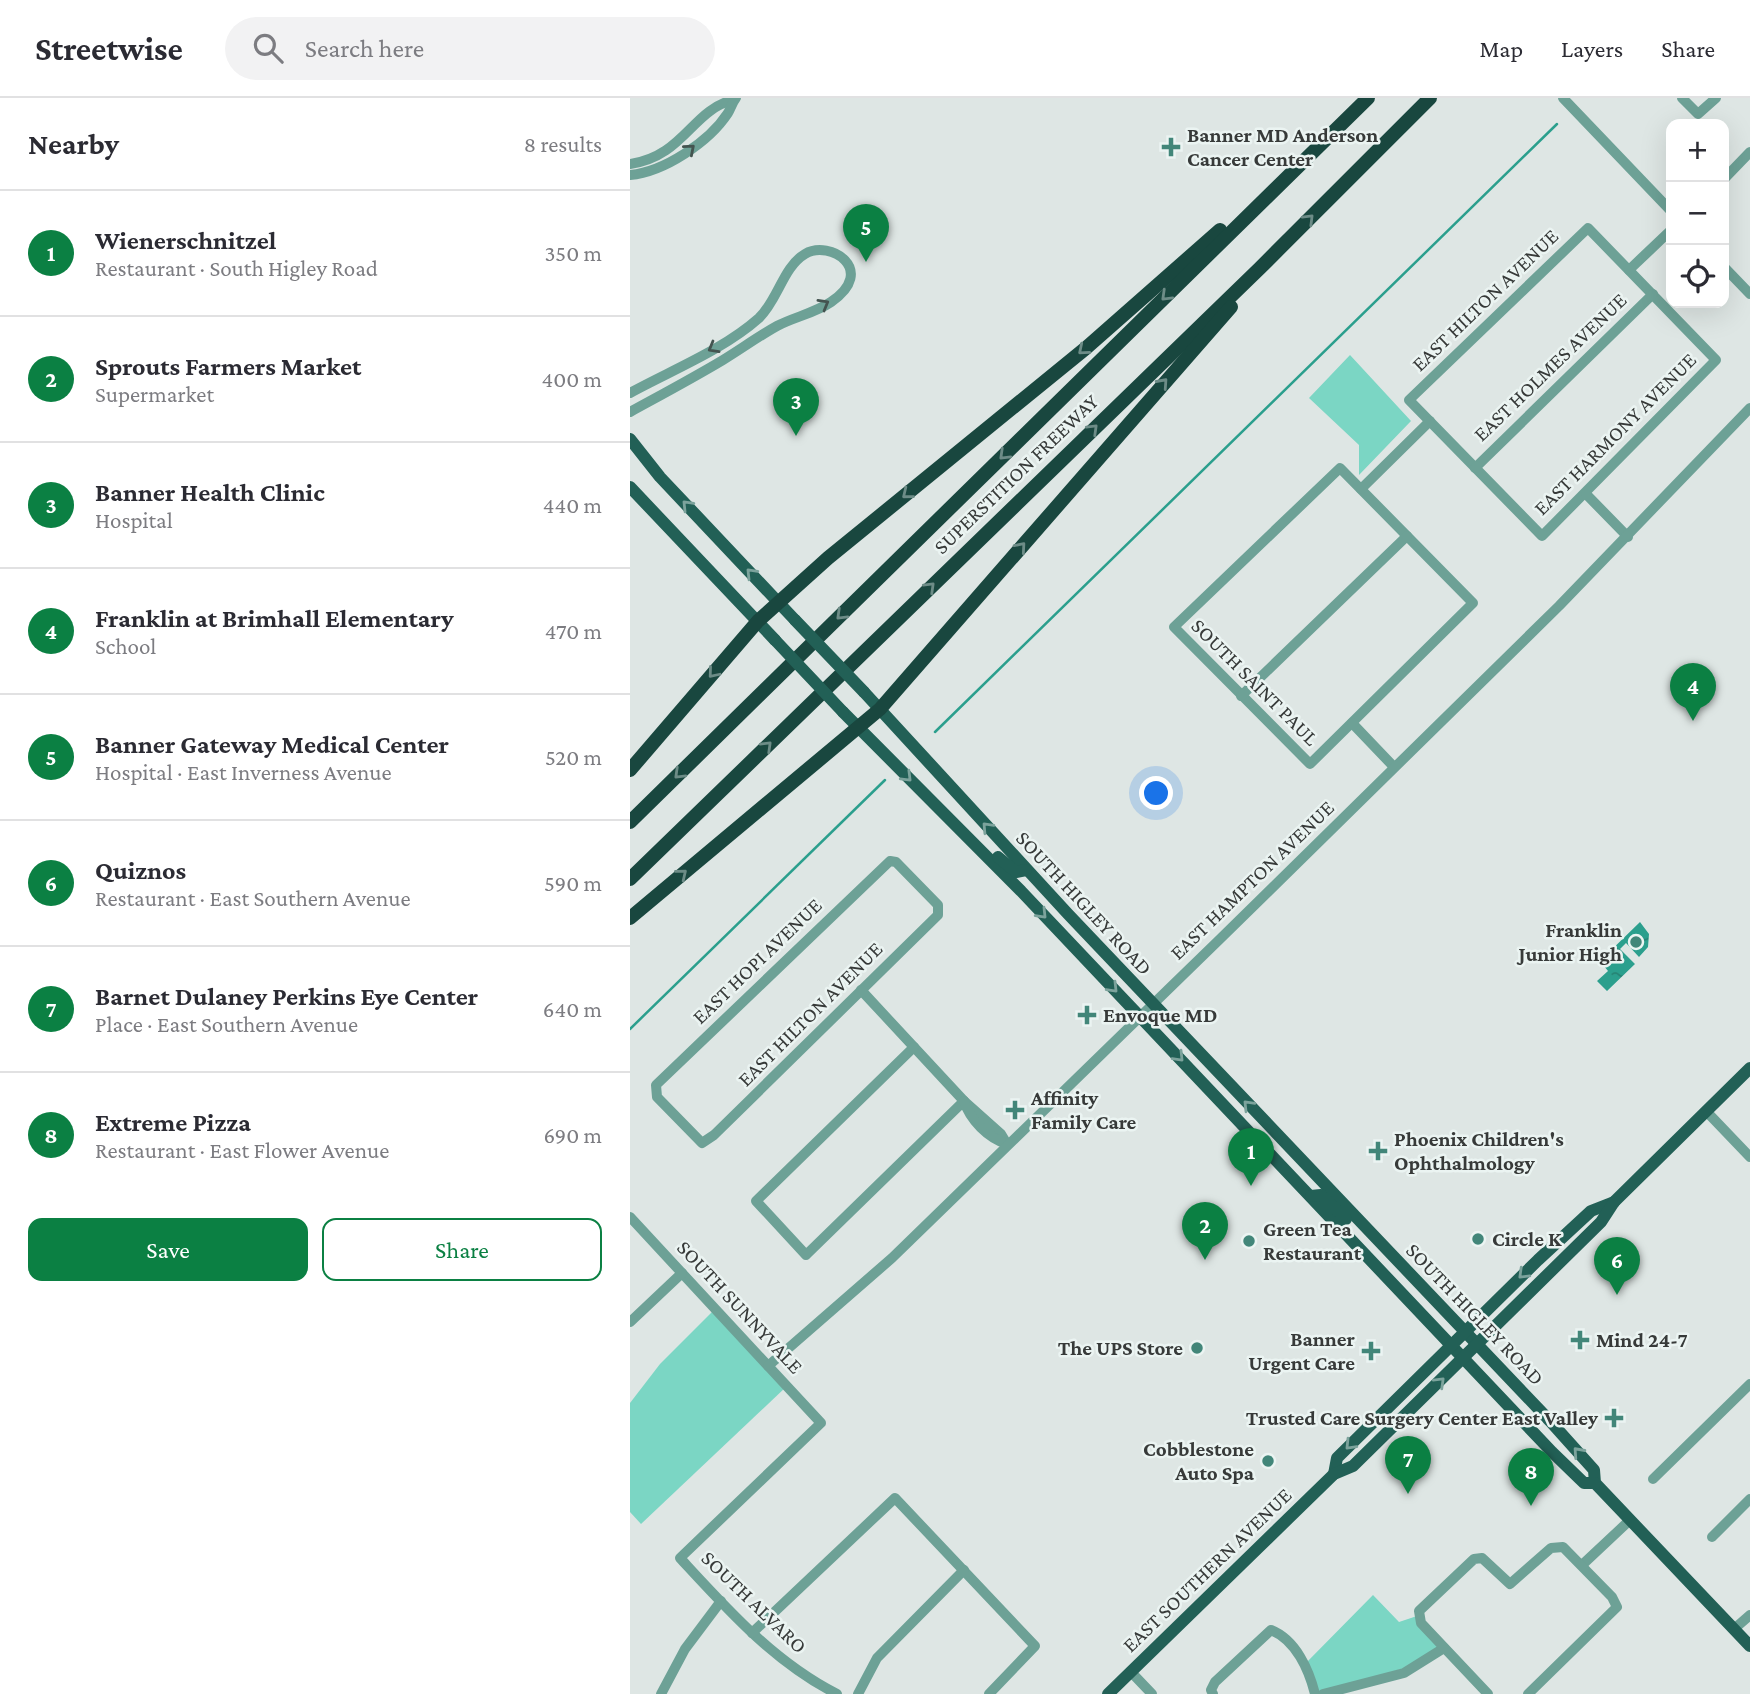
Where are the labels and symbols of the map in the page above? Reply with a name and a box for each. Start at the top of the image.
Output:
place label: Banner MD Anderson Cancer Center [1187,123,1378,171]
marker: Banner MD Anderson Cancer Center [1161,137,1181,157]
one-way arrow [681,145,694,157]
pin: 5 [843,204,889,262]
one-way arrow [1300,215,1313,228]
street label: EAST HILTON AVENUE [1407,224,1563,376]
one-way arrow [1161,287,1174,300]
street label: EAST HOLMES AVENUE [1469,288,1631,446]
one-way arrow [817,300,830,313]
one-way arrow [708,340,720,353]
one-way arrow [1078,342,1091,354]
street label: EAST HARMONY AVENUE [1529,348,1701,520]
pin: 3 [773,378,819,436]
one-way arrow [1155,378,1167,391]
street label: SUPERSTITION FREEWAY [929,389,1104,559]
one-way arrow [1085,424,1098,437]
one-way arrow [999,447,1012,460]
one-way arrow [902,486,915,498]
one-way arrow [683,501,696,514]
one-way arrow [1013,542,1025,555]
one-way arrow [747,568,760,581]
one-way arrow [922,583,935,596]
one-way arrow [837,606,850,619]
street label: SOUTH SAINT PAUL [1187,614,1324,751]
pin: 4 [1670,663,1716,721]
one-way arrow [708,665,721,677]
one-way arrow [759,741,772,754]
one-way arrow [674,765,687,778]
one-way arrow [899,769,911,781]
your location [1139,776,1173,810]
street label: EAST HAMPTON AVENUE [1165,795,1339,965]
one-way arrow [982,822,995,835]
street label: SOUTH HIGLEY ROAD [1011,826,1157,980]
one-way arrow [675,870,687,883]
street label: EAST HOPI AVENUE [687,893,827,1029]
one-way arrow [1033,905,1046,918]
place label: Franklin Junior High [1516,918,1622,966]
marker: Franklin Junior High [1628,934,1644,950]
street label: EAST HILTON AVENUE [733,937,887,1091]
one-way arrow [1104,980,1117,993]
place label: Envoque MD [1103,1003,1217,1027]
marker: Envoque MD [1077,1005,1097,1025]
one-way arrow [1171,1049,1184,1062]
place label: Affinity Family Care [1030,1086,1137,1134]
marker: Affinity Family Care [1005,1100,1025,1120]
one-way arrow [1244,1100,1257,1113]
place label: Phoenix Children's Ophthalmology [1394,1127,1564,1175]
pin: 1 [1228,1128,1274,1186]
marker: Phoenix Children's Ophthalmology [1368,1141,1388,1161]
pin: 2 [1182,1202,1228,1260]
place label: Green Tea Restaurant [1263,1217,1362,1265]
place label: Circle K [1492,1227,1562,1251]
marker: Circle K [1470,1231,1486,1247]
marker: Green Tea Restaurant [1241,1233,1257,1249]
street label: SOUTH SUNNYVALE [672,1235,808,1379]
pin: 6 [1594,1237,1640,1295]
street label: SOUTH HIGLEY ROAD [1401,1238,1549,1390]
one-way arrow [1519,1266,1532,1279]
place label: Banner Urgent Care [1248,1327,1356,1375]
place label: Mind 24-7 [1596,1328,1688,1352]
marker: Mind 24-7 [1570,1330,1590,1350]
place label: The UPS Store [1058,1336,1183,1360]
marker: The UPS Store [1189,1340,1205,1356]
marker: Banner Urgent Care [1361,1341,1381,1361]
one-way arrow [1432,1377,1445,1390]
place label: Trusted Care Surgery Center East Valley [1246,1406,1599,1430]
marker: Trusted Care Surgery Center East Valley [1604,1408,1624,1428]
pin: 7 [1385,1436,1431,1494]
place label: Cobblestone Auto Spa [1143,1437,1255,1485]
one-way arrow [1345,1437,1358,1450]
one-way arrow [1574,1447,1586,1460]
pin: 8 [1508,1448,1554,1506]
marker: Cobblestone Auto Spa [1260,1453,1276,1469]
street label: EAST SOUTHERN AVENUE [1118,1483,1296,1657]
street label: SOUTH ALVARO [697,1546,811,1658]

